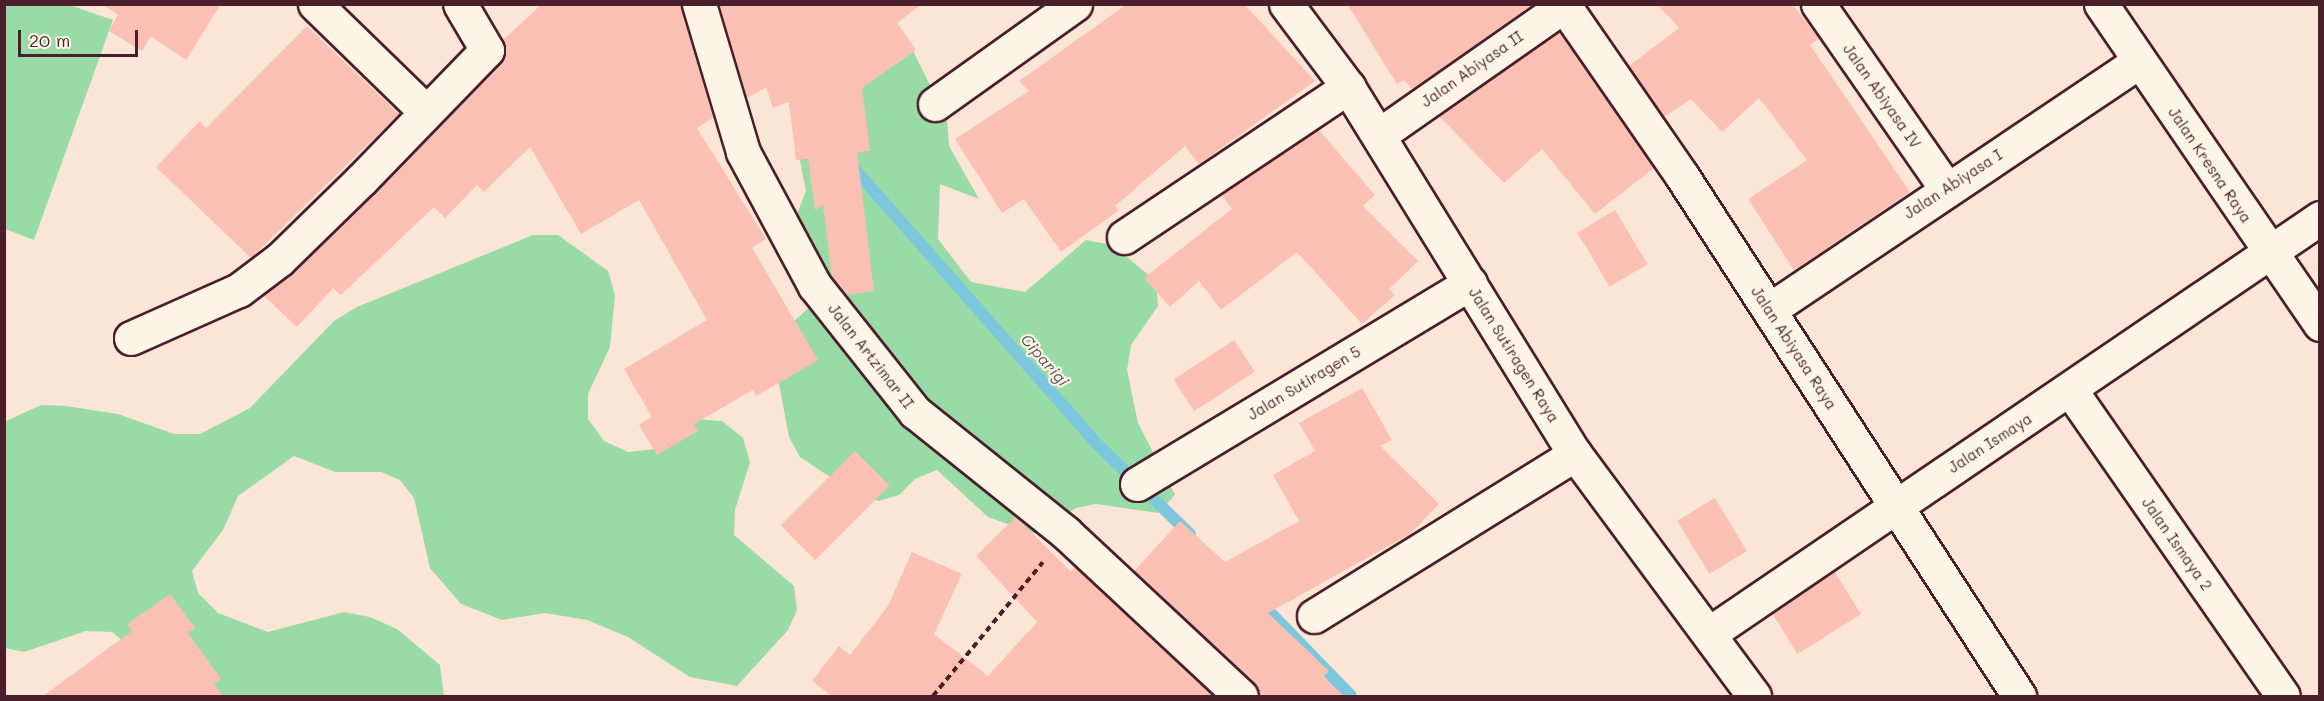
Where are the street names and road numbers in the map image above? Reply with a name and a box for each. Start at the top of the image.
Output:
street label: Jalan Abiyasa II [1418,27,1526,111]
street label: Jalan Abiyasa IV [1839,40,1925,152]
street label: Jalan Kresna Raya [2165,104,2255,226]
street label: Jalan Abiyasa I [1901,146,2005,222]
street label: Jalan Abiyasa Raya [1747,283,1841,413]
street label: Jalan Sutiragen Raya [1465,284,1563,426]
street label: Jalan Artzimar II [825,300,917,412]
street label: Jalan Sutiragen 5 [1244,342,1364,424]
street label: Jalan Ismaya [1945,409,2035,477]
street label: Jalan Ismaya 2 [2138,494,2216,594]

